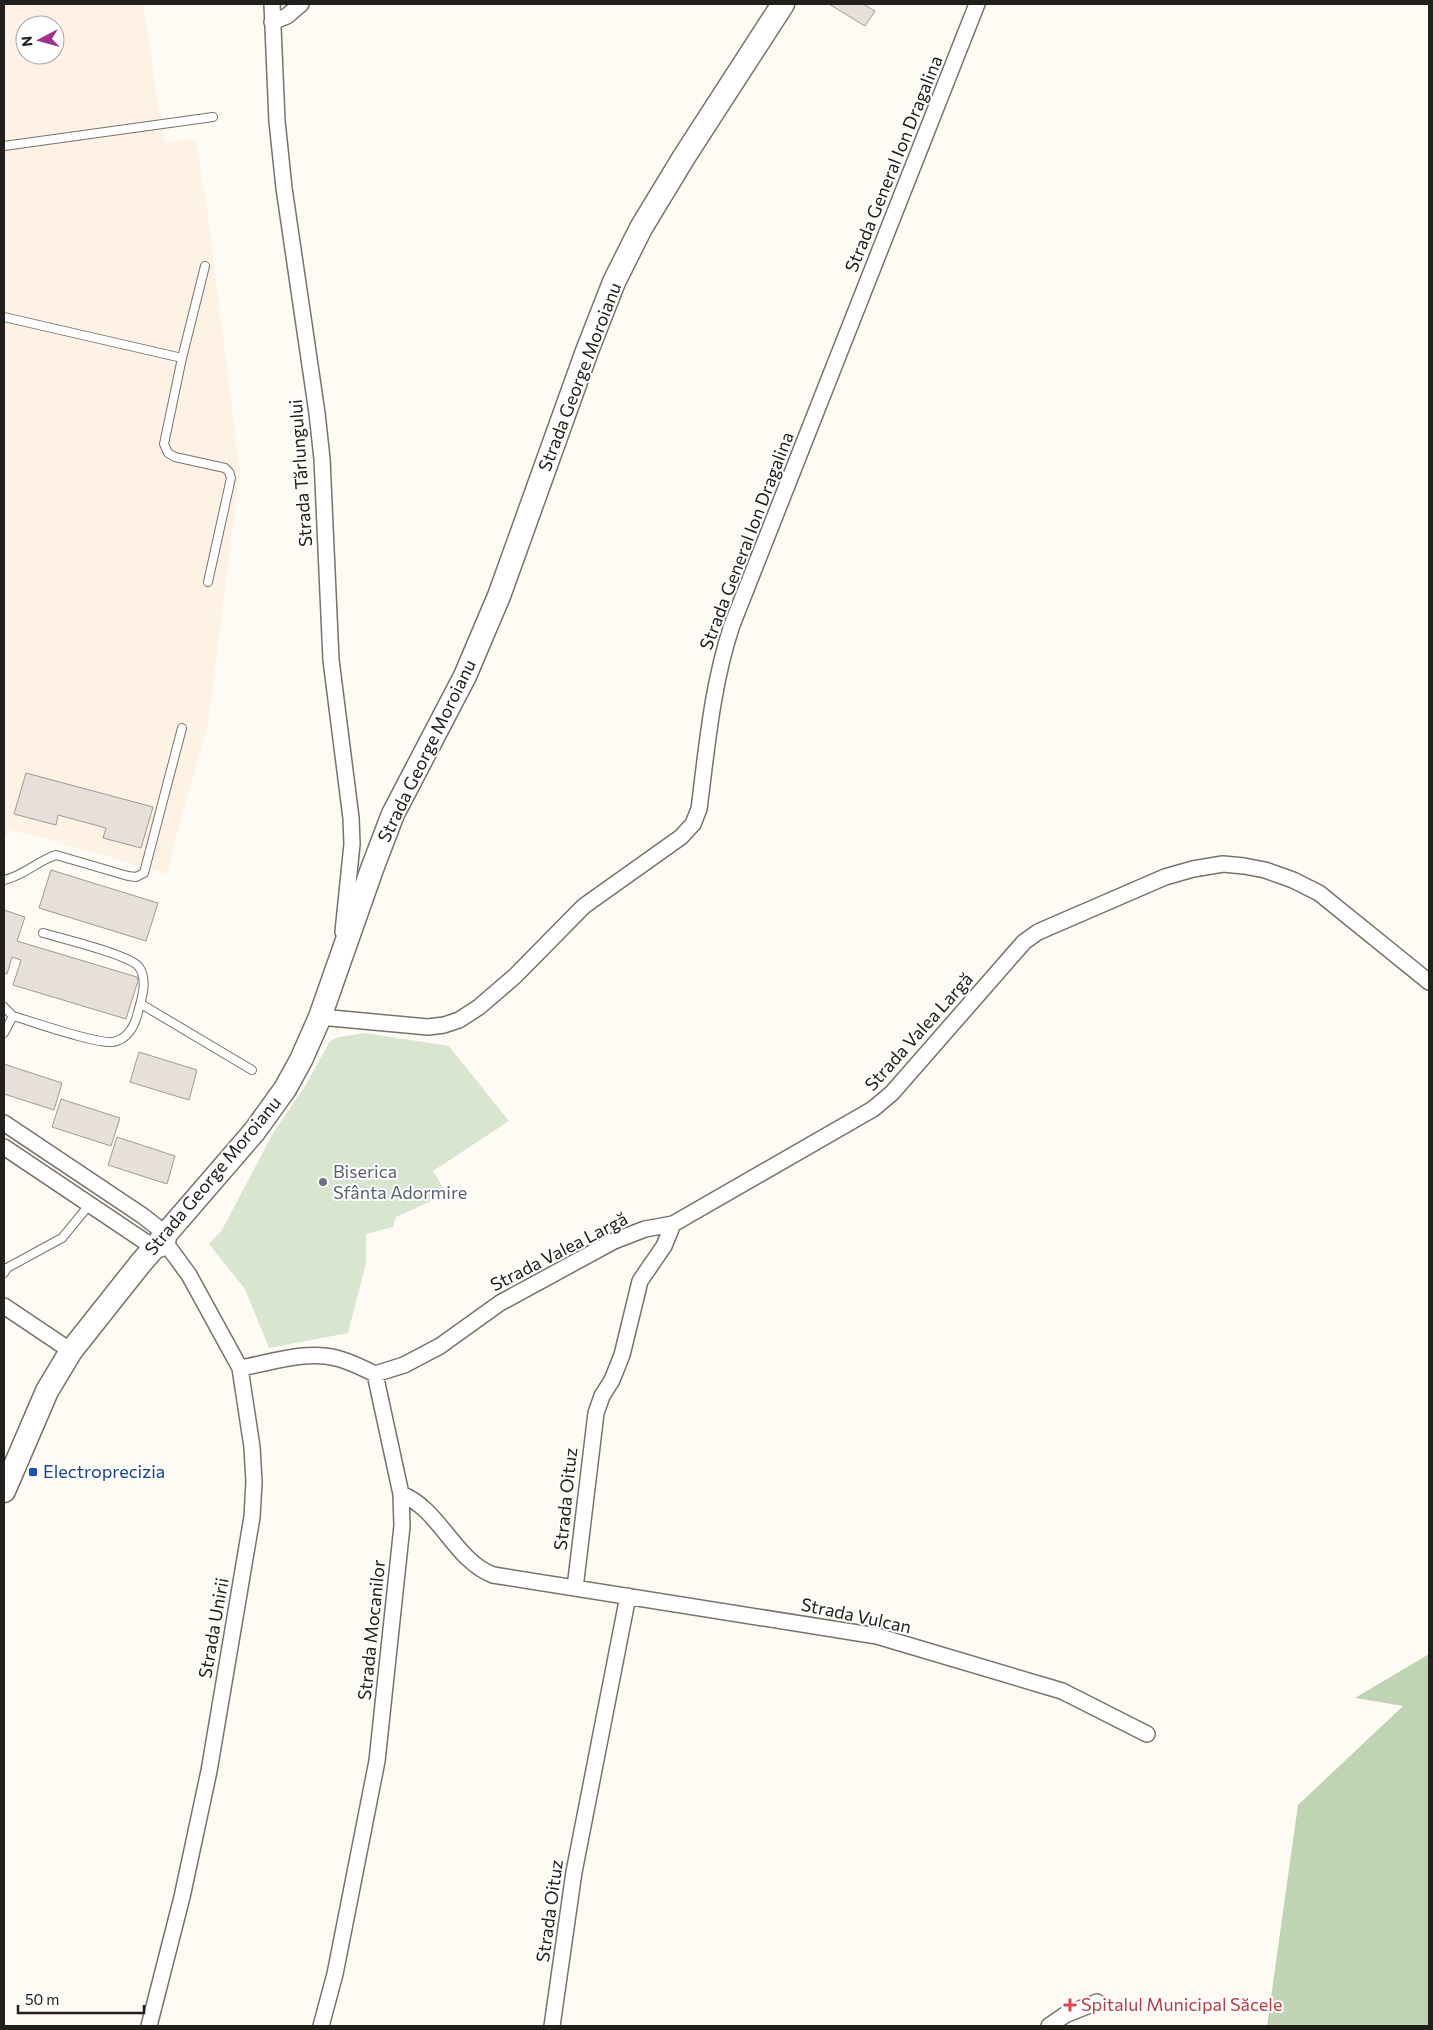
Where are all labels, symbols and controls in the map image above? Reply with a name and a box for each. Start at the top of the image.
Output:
north arrow [15,15,65,65]
text: N [18,35,36,48]
street label: Strada General Ion Dragalina [839,52,947,275]
street label: Strada George Moroianu [533,279,625,474]
street label: Strada Tărlungului [284,399,316,548]
street label: Strada General Ion Dragalina [694,429,798,653]
street label: Strada George Moroianu [372,656,480,846]
street label: Strada Valea Largă [860,968,977,1095]
street label: Strada George Moroianu [139,1091,285,1259]
place label: Biserica Sfânta Adormire [333,1160,467,1203]
marker: Biserica Sfânta Adormire [317,1176,329,1188]
street label: Strada Valea Largă [486,1207,631,1295]
street label: Strada Oituz [549,1446,581,1551]
place label: Electroprecizia [43,1460,165,1482]
marker: Electroprecizia [27,1466,39,1478]
street label: Strada Mocanilor [353,1559,389,1701]
street label: Strada Unirii [193,1576,233,1680]
street label: Strada Vulcan [799,1593,913,1637]
street label: Strada Oituz [531,1858,567,1963]
scale bar [18,1982,144,2014]
text: 50 m [25,1990,59,2008]
place label: Spitalul Municipal Săcele [1081,1993,1282,2015]
marker: Spitalul Municipal Săcele [1063,1998,1077,2012]

